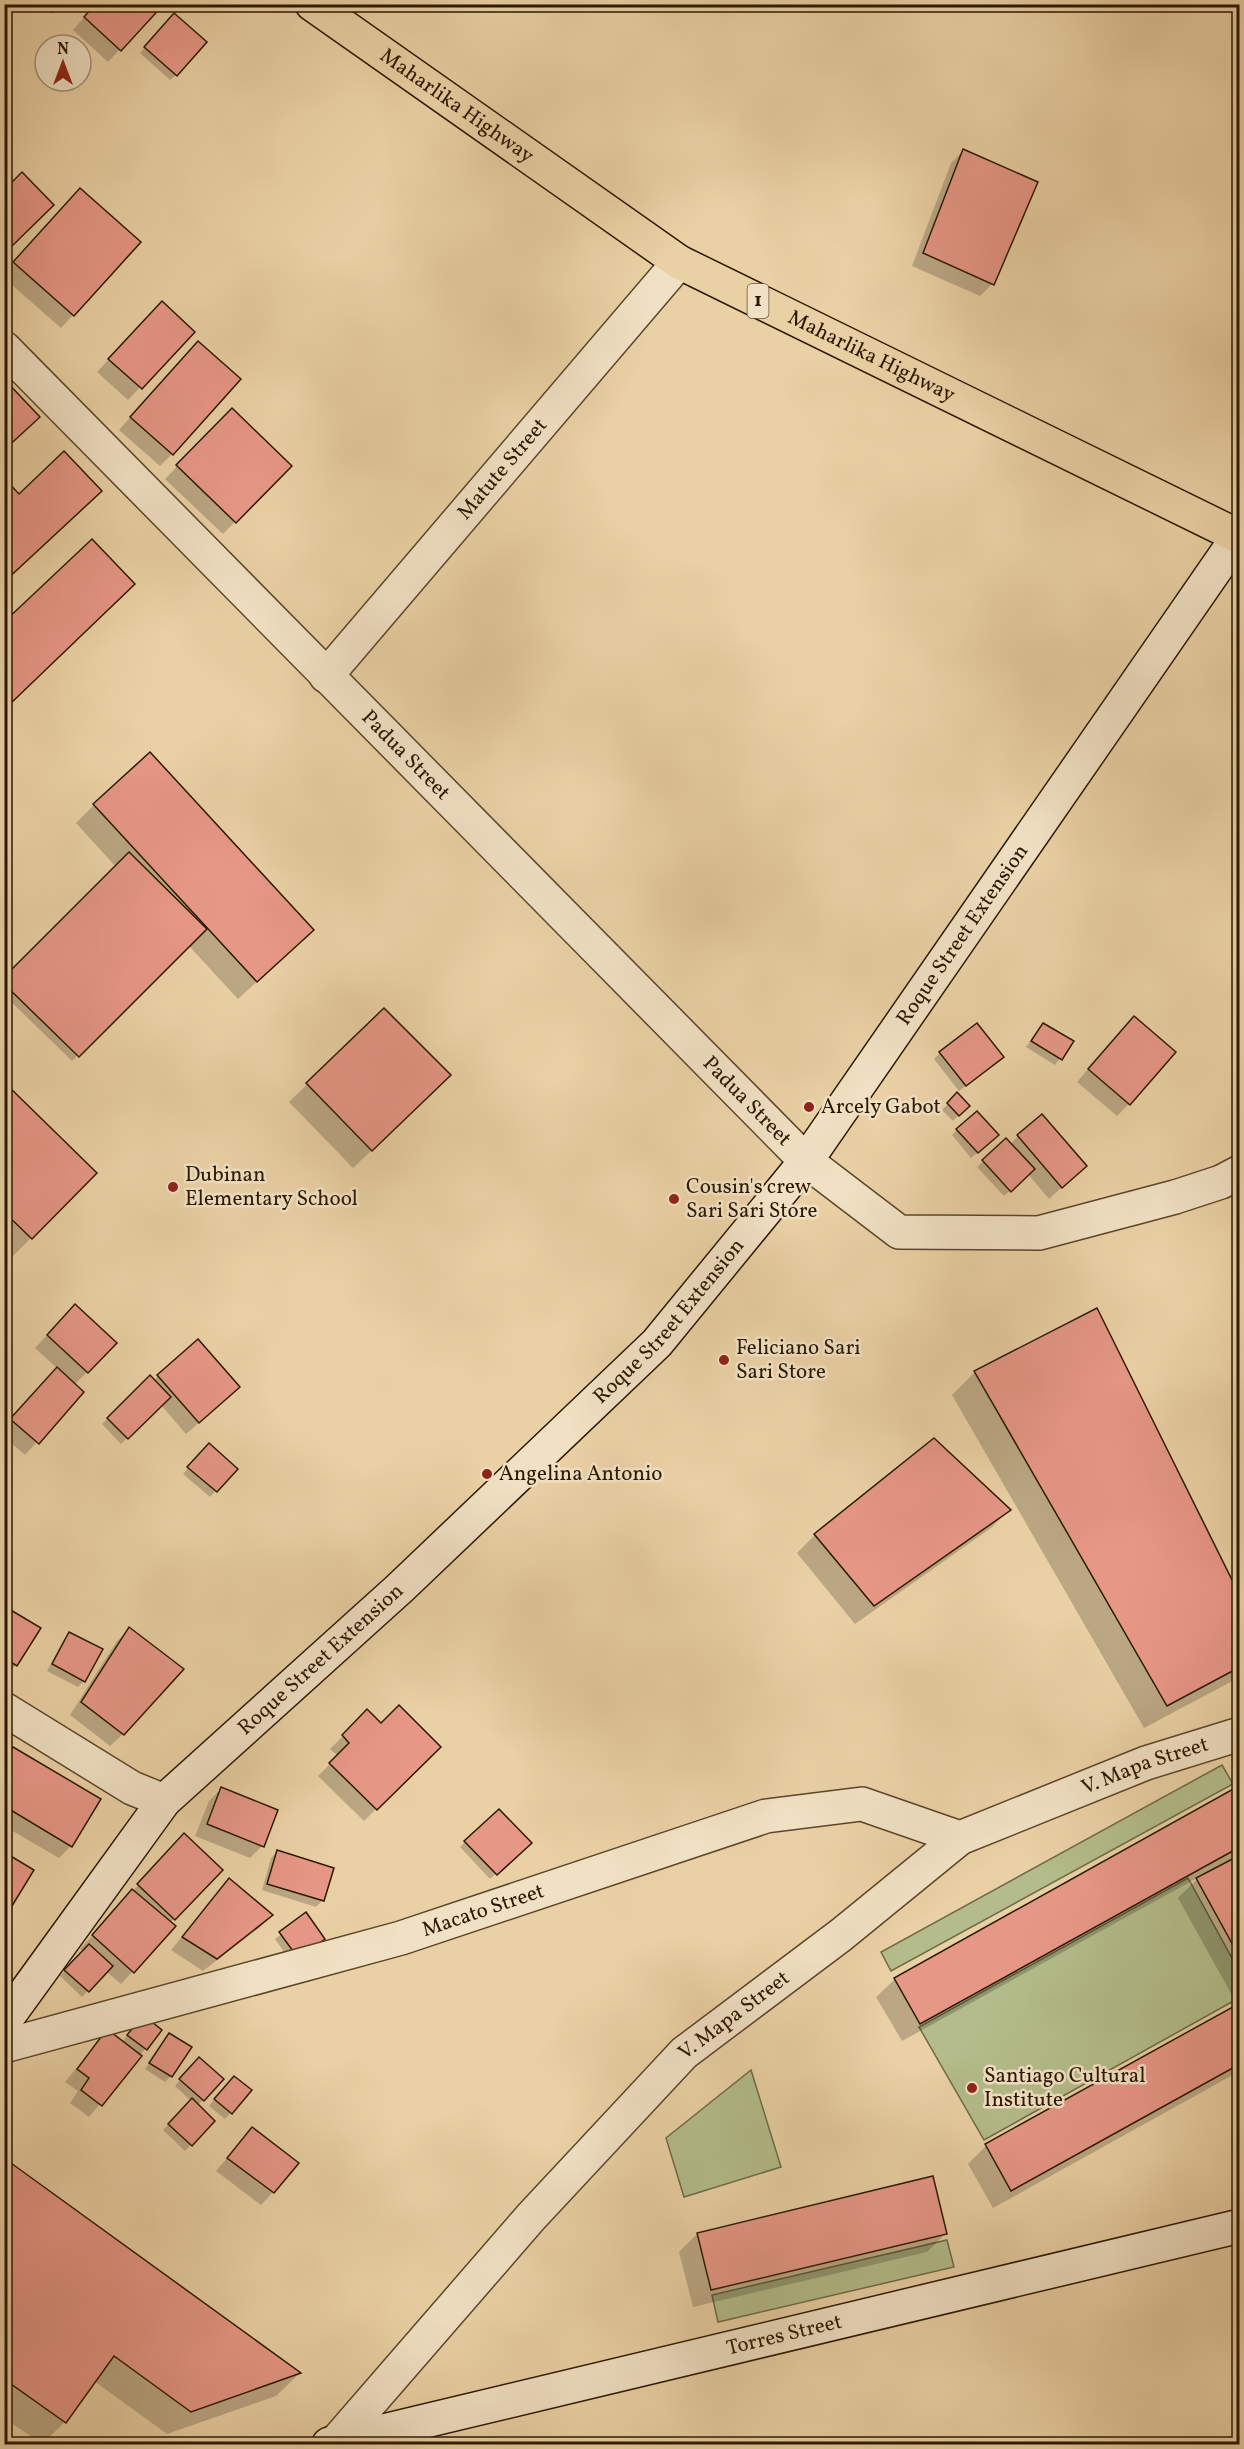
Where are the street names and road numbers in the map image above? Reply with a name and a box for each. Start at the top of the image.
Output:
street label: Maharlika Highway [374,41,540,171]
road number: 1 [748,284,768,318]
street label: Maharlika Highway [783,303,960,410]
street label: Matute Street [451,412,554,526]
street label: Padua Street [355,704,457,807]
street label: Roque Street Extension [890,839,1035,1031]
street label: Padua Street [696,1050,798,1153]
street label: Roque Street Extension [587,1232,751,1411]
street label: Roque Street Extension [232,1577,410,1742]
street label: V. Mapa Street [1077,1730,1212,1802]
street label: Macato Street [418,1877,548,1944]
street label: V. Mapa Street [672,1964,796,2067]
street label: Torres Street [723,2307,845,2363]

